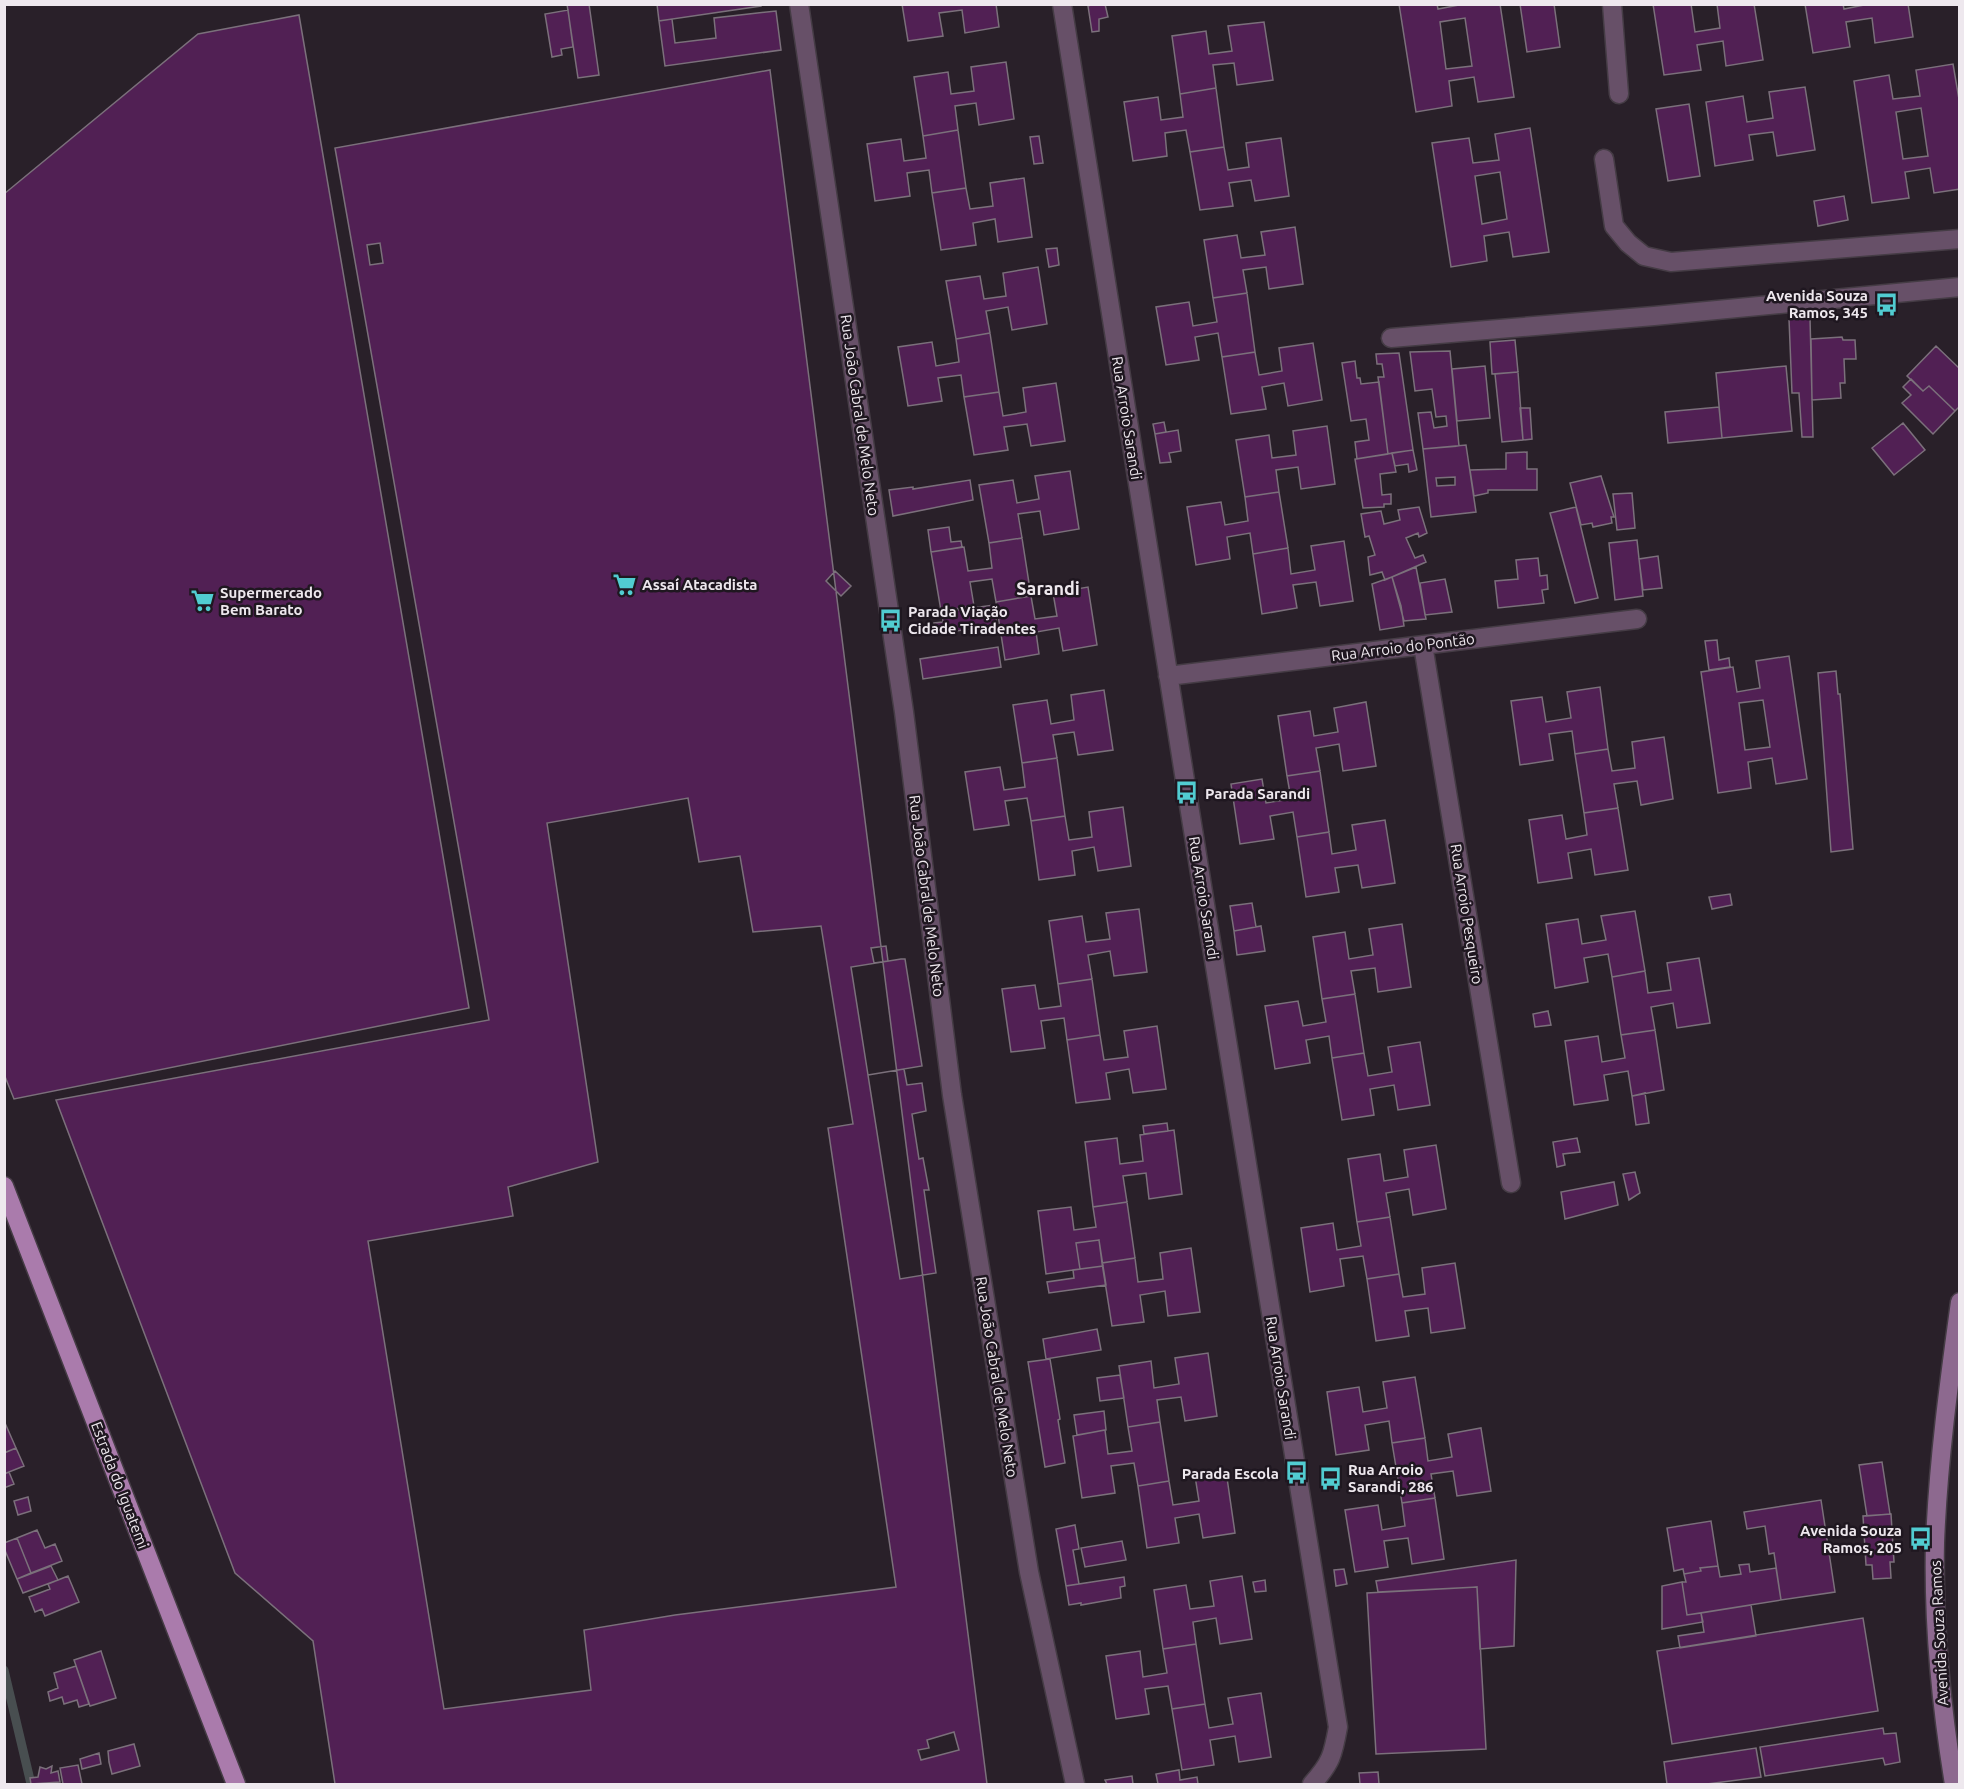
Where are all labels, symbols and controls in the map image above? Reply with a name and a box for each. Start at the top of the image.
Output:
place label: Avenida Souza Ramos, 345 [1766,287,1868,321]
bus stop icon: Avenida Souza Ramos, 345 [1873,291,1899,317]
street label: Rua João Cabral de Melo Neto [837,313,883,517]
street label: Rua Arroio Sarandi [1109,355,1145,481]
supermarket icon: Assaí Atacadista [611,571,637,597]
place label: Assaí Atacadista [642,576,758,593]
district label: Sarandi [1016,578,1080,598]
place label: Supermercado Bem Barato [220,584,322,618]
supermarket icon: Supermercado Bem Barato [189,588,215,614]
place label: Parada Viação Cidade Tiradentes [908,603,1036,637]
bus stop icon: Parada Viação Cidade Tiradentes [877,607,903,633]
street label: Rua Arroio do Pontão [1330,630,1476,664]
bus stop icon: Parada Sarandi [1174,780,1200,806]
place label: Parada Sarandi [1205,785,1310,802]
street label: Rua João Cabral de Melo Neto [906,794,948,998]
street label: Rua Arroio Sarandi [1186,835,1222,961]
street label: Rua Arroio Pesqueiro [1448,843,1486,985]
street label: Rua João Cabral de Melo Neto [973,1275,1021,1479]
street label: Rua Arroio Sarandi [1263,1315,1299,1441]
street label: Estrada do Iguatemi [88,1419,152,1551]
bus stop icon: Parada Escola [1284,1460,1310,1486]
place label: Rua Arroio Sarandi, 286 [1348,1461,1434,1495]
place label: Parada Escola [1182,1465,1279,1482]
bus stop icon: Rua Arroio Sarandi, 286 [1317,1465,1343,1491]
place label: Avenida Souza Ramos, 205 [1800,1522,1902,1556]
bus stop icon: Avenida Souza Ramos, 205 [1907,1526,1933,1552]
street label: Avenida Souza Ramos [1927,1560,1951,1706]

